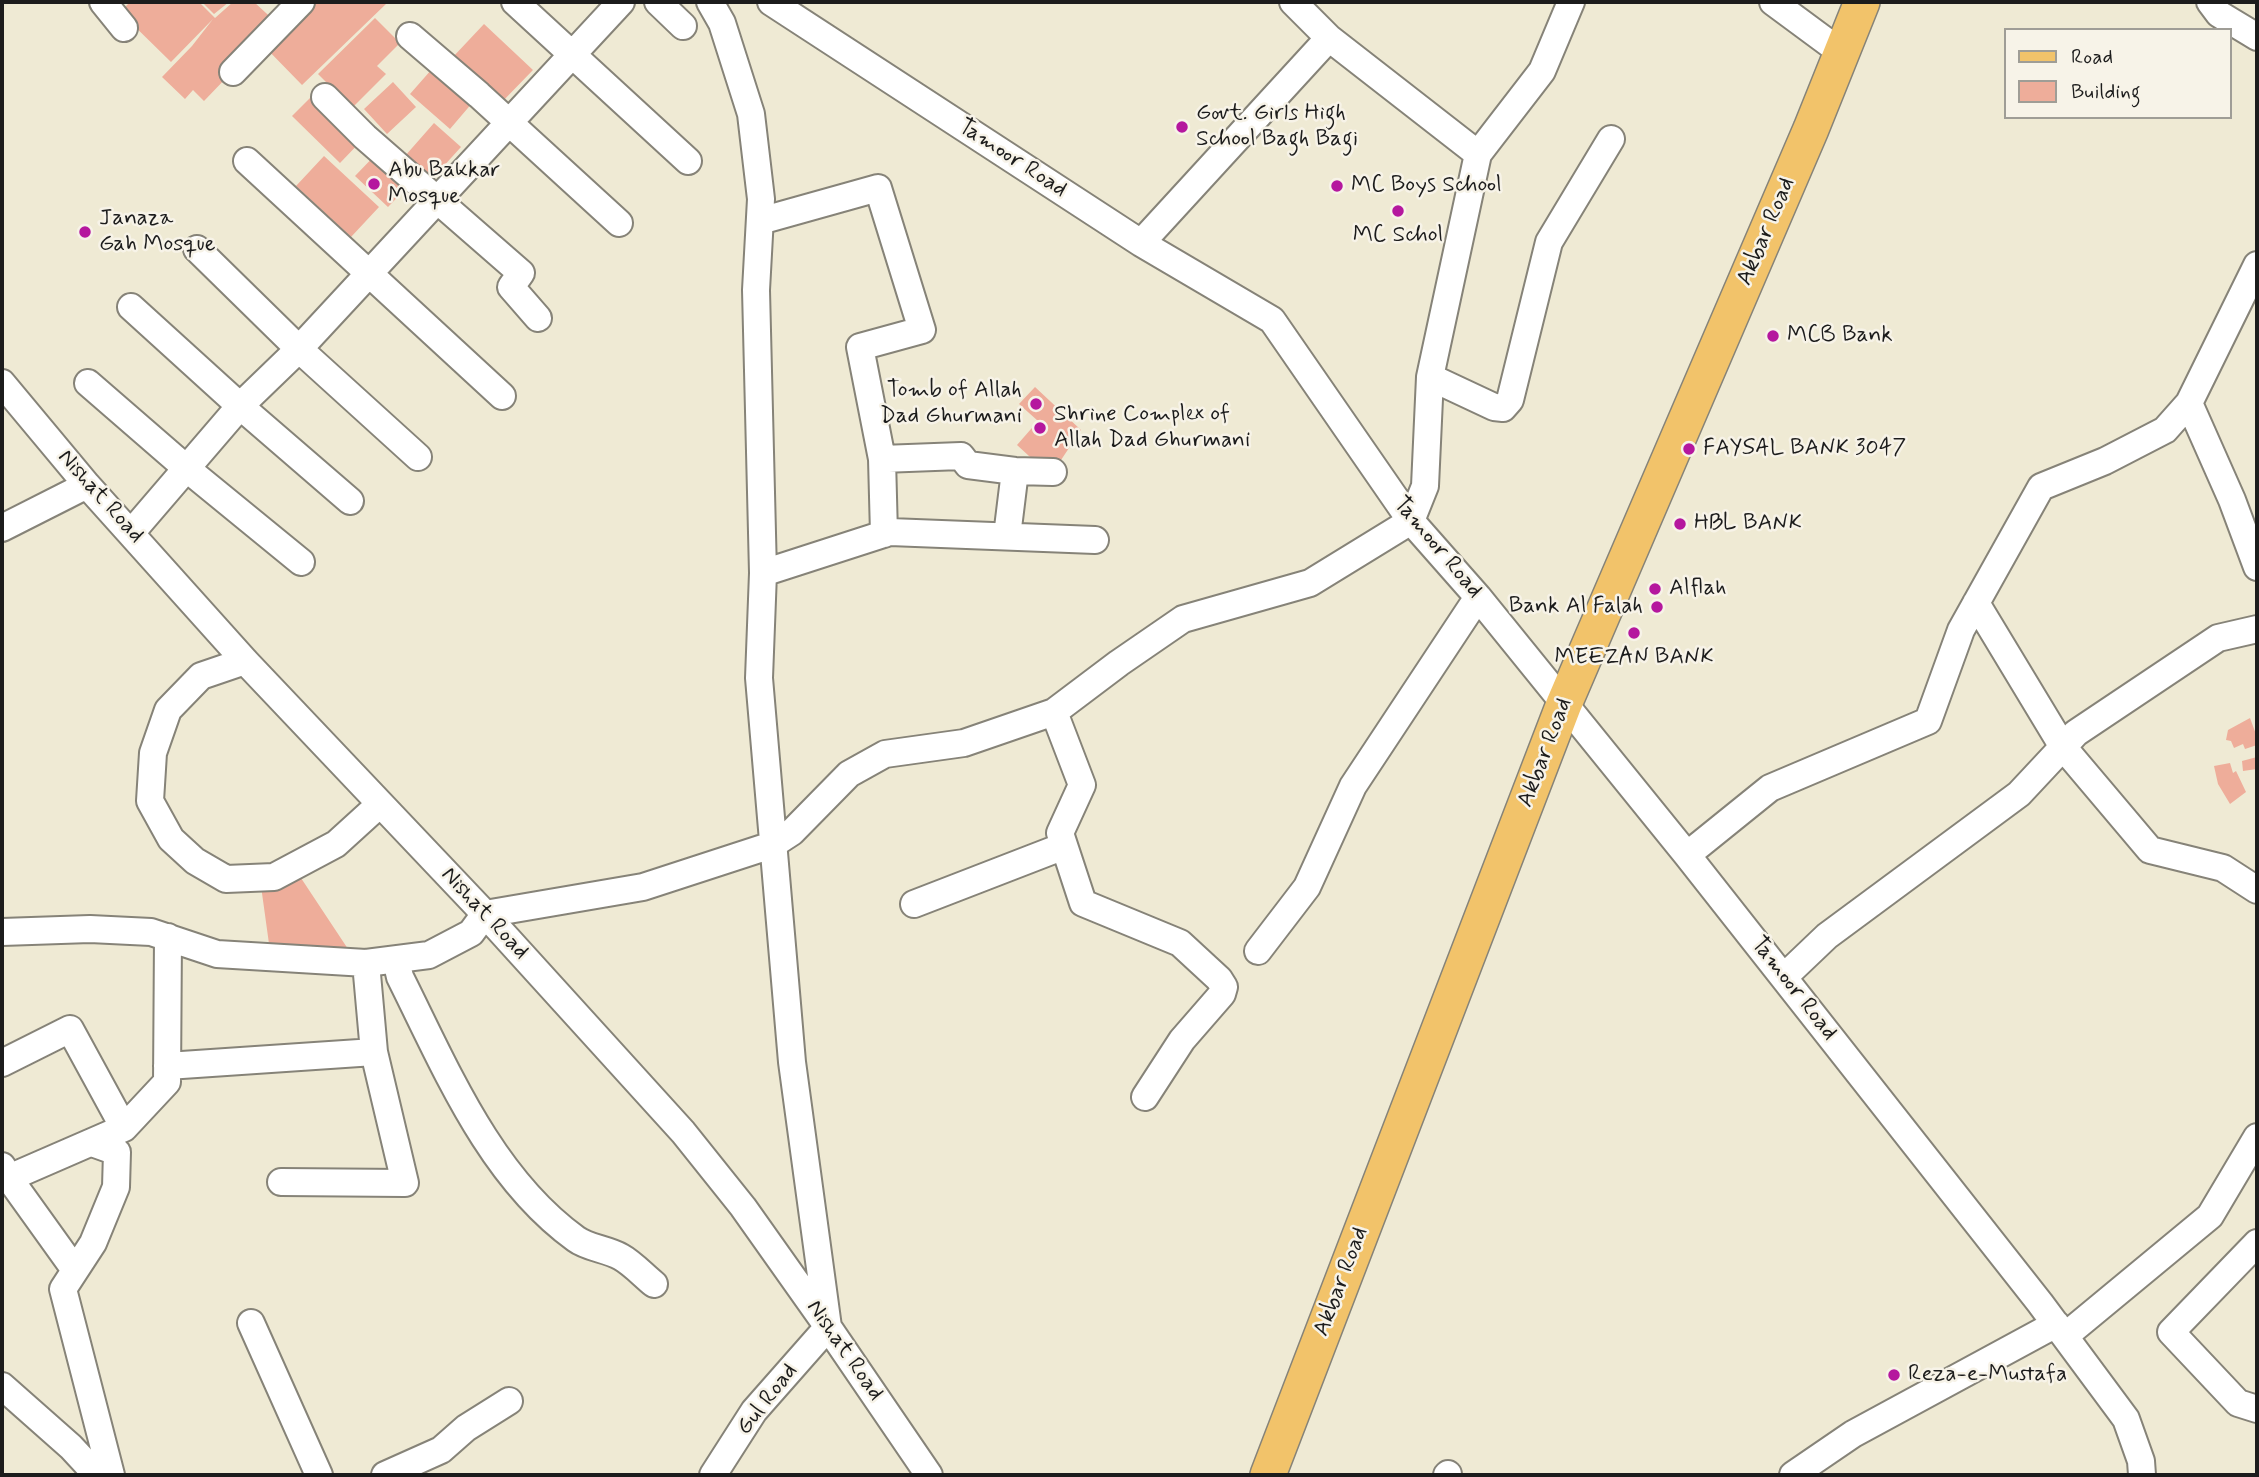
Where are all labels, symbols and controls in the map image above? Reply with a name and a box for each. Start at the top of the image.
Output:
legend [2004,28,2231,119]
text: Road [2071,43,2113,71]
text: Building [2071,78,2141,106]
place label: Govt. Girls High School Bagh Bagi [1196,100,1358,154]
street label: Tamoor Road [952,114,1072,204]
marker: Govt. Girls High School Bagh Bagi [1174,119,1190,135]
place label: Abu Bakkar Mosque [388,157,500,211]
place label: MC Boys School [1351,172,1502,200]
street label: Akbar Road [1732,174,1802,290]
marker: Abu Bakkar Mosque [366,176,382,192]
marker: MC Boys School [1329,178,1345,194]
marker: MC Schol [1390,203,1406,219]
place label: Janaza Gah Mosque [99,205,215,259]
place label: MC Schol [1353,222,1443,250]
marker: Janaza Gah Mosque [77,224,93,240]
place label: MCB Bank [1787,322,1893,350]
marker: MCB Bank [1765,328,1781,344]
place label: Tomb of Allah Dad Ghurmani [880,377,1022,431]
marker: Tomb of Allah Dad Ghurmani [1028,396,1044,412]
place label: Shrine Complex of Allah Dad Ghurmani [1054,401,1250,455]
marker: Shrine Complex of Allah Dad Ghurmani [1032,420,1048,436]
place label: FAYSAL BANK 3047 [1703,435,1906,463]
marker: FAYSAL BANK 3047 [1681,441,1697,457]
street label: Nishat Road [51,445,149,549]
street label: Tamoor Road [1386,491,1488,605]
place label: HBL BANK [1694,510,1802,538]
marker: HBL BANK [1672,516,1688,532]
place label: Alflah [1669,575,1727,603]
marker: Alflah [1647,581,1663,597]
place label: Bank Al Falah [1509,593,1643,621]
marker: Bank Al Falah [1649,599,1665,615]
marker: MEEZAN BANK [1626,625,1642,641]
place label: MEEZAN BANK [1554,644,1714,672]
street label: Akbar Road [1513,695,1579,811]
street label: Nishat Road [434,862,534,966]
street label: Tamoor Road [1744,931,1842,1047]
street label: Akbar Road [1309,1224,1375,1340]
street label: Nishat Road [799,1295,889,1407]
street label: Gul Road [731,1359,805,1441]
place label: Reza-e-Mustafa [1908,1361,2067,1389]
marker: Reza-e-Mustafa [1886,1367,1902,1383]

